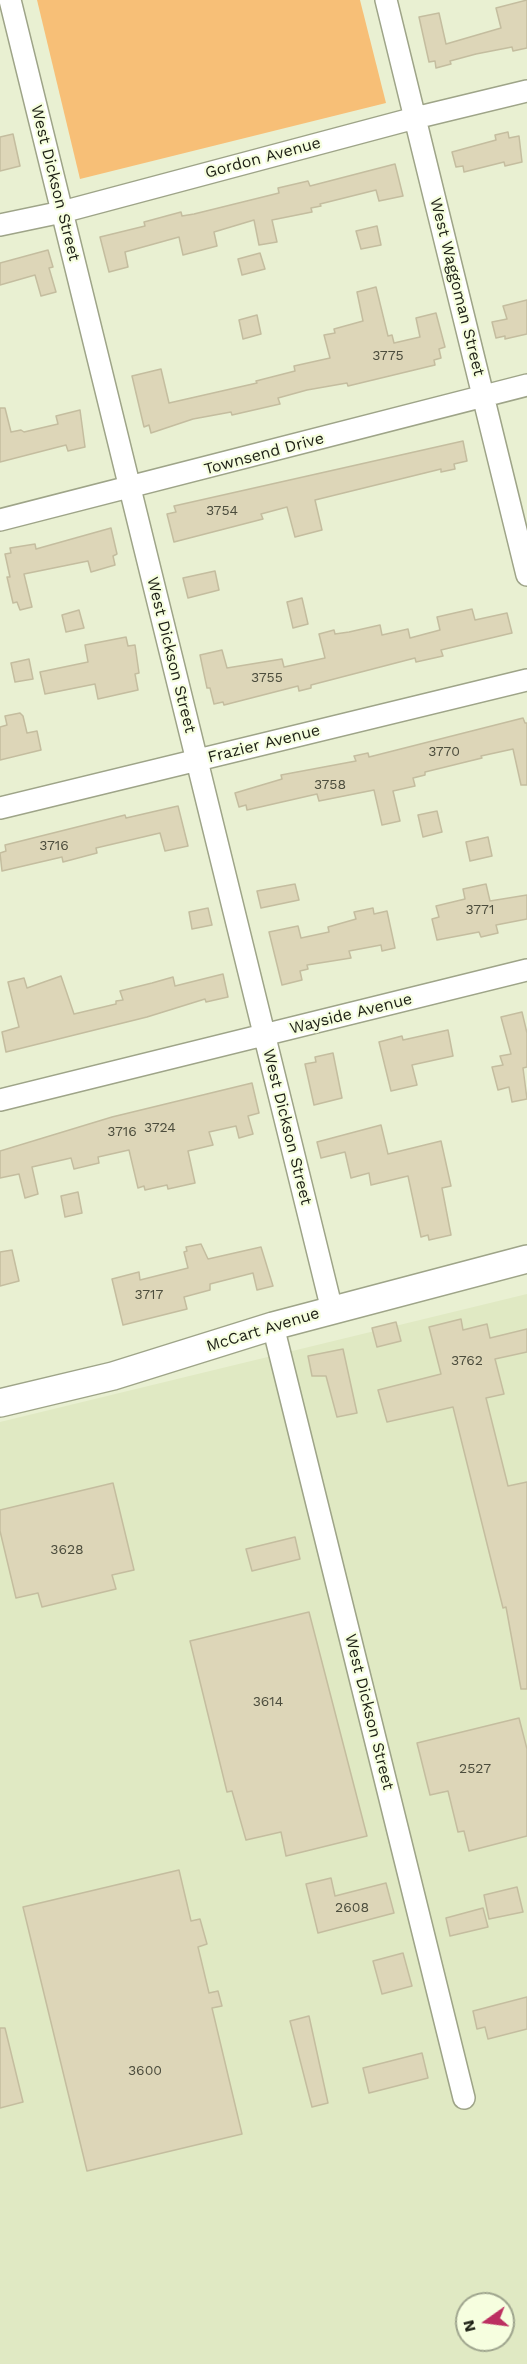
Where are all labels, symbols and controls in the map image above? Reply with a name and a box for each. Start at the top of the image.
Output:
street label: West Dickson Street [26,103,84,263]
street label: Gordon Avenue [203,133,323,183]
street label: West Waggoman Street [426,196,488,378]
house number: 3775 [372,348,404,364]
street label: Townsend Drive [202,429,326,479]
house number: 3754 [206,503,238,519]
street label: West Dickson Street [142,575,200,735]
house number: 3755 [251,670,283,686]
street label: Frazier Avenue [206,721,322,767]
house number: 3770 [428,744,460,760]
house number: 3758 [314,777,346,793]
house number: 3716 [39,838,69,854]
house number: 3771 [466,902,494,918]
street label: Wayside Avenue [288,990,414,1038]
street label: West Dickson Street [258,1047,316,1207]
house number: 3724 [144,1120,176,1136]
house number: 3716 [107,1124,137,1140]
house number: 3717 [135,1287,163,1303]
street label: McCart Avenue [204,1304,322,1356]
house number: 3762 [451,1353,483,1369]
house number: 3628 [50,1542,84,1558]
street label: West Dickson Street [340,1632,398,1792]
house number: 3614 [253,1694,283,1710]
house number: 2527 [459,1761,491,1777]
house number: 2608 [335,1900,369,1916]
house number: 3600 [128,2063,162,2079]
north arrow [455,2292,515,2352]
text: N [458,2318,480,2334]

